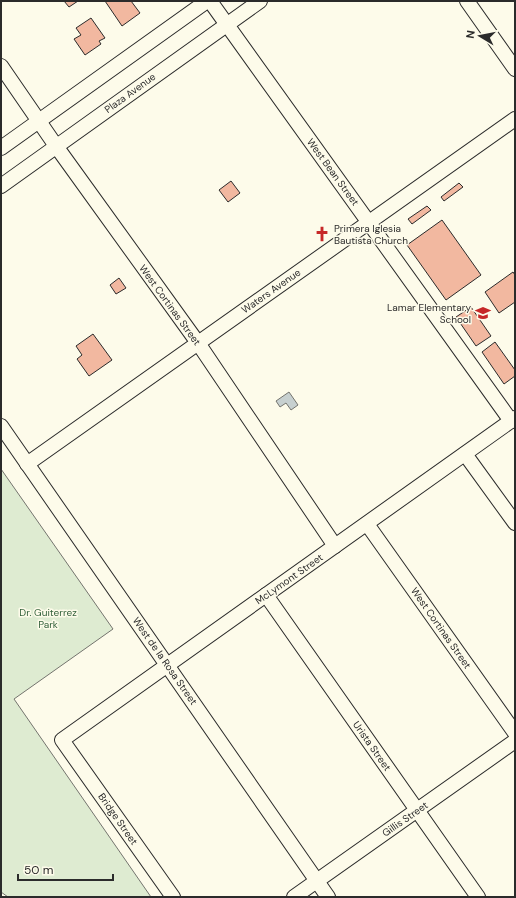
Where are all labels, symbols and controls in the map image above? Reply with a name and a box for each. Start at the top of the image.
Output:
north arrow [460,16,500,56]
text: N [463,29,478,39]
street label: Plaza Avenue [102,70,158,116]
street label: West Bean Street [304,136,362,208]
place label: Primera Iglesia Bautista Church [334,222,408,247]
church icon: Primera Iglesia Bautista Church [313,225,331,243]
street label: West Cortinas Street [136,262,204,348]
street label: Waters Avenue [239,266,303,316]
place label: Lamar Elementary School [387,301,471,326]
school or university icon: Lamar Elementary School [474,304,492,322]
street label: McLymont Street [253,551,325,607]
street label: West Cortinas Street [408,585,474,671]
park label: Dr. Guiterrez Park [19,606,77,631]
street label: West de la Rosa Street [130,615,200,707]
street label: Urista Street [350,719,394,773]
street label: Bridge Street [95,791,141,848]
street label: Gillis Street [380,798,430,839]
scale bar [18,856,113,882]
text: 50 m [24,862,53,878]

